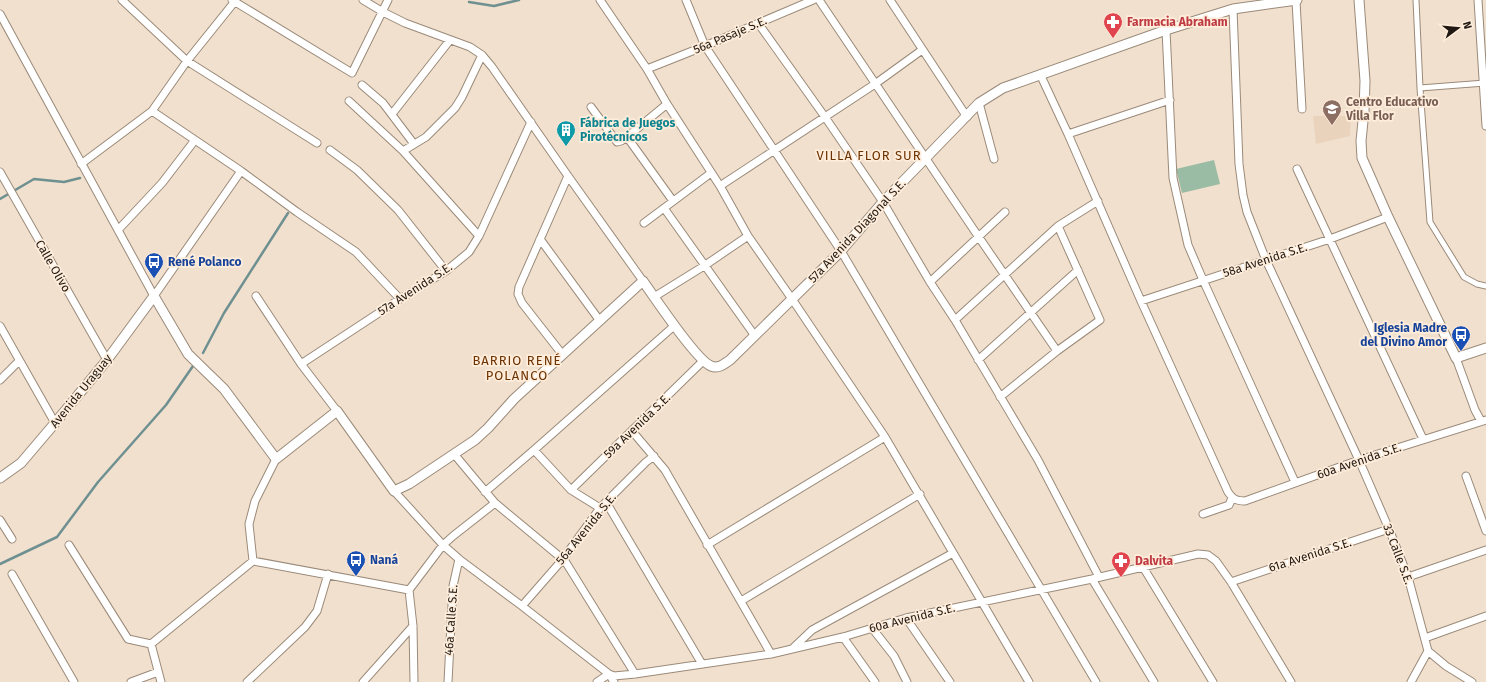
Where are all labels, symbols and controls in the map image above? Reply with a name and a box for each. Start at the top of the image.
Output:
north arrow [1438,8,1478,48]
pharmacy icon: Farmacia Abraham [1102,11,1124,39]
street label: 56a Pasaje S.E. [691,13,769,57]
place label: Farmacia Abraham [1127,15,1228,29]
text: N [1460,20,1474,31]
place label: Centro Educativo Villa Flor [1345,95,1439,123]
school or university icon: Centro Educativo Villa Flor [1321,98,1343,126]
place label: Fábrica de Juegos Pirotécnicos [580,116,675,144]
building icon: Fábrica de Juegos Pirotécnicos [555,119,577,147]
district label: VILLA FLOR SUR [816,148,922,163]
street label: 57a Avenida Diagonal S.E. [805,176,909,286]
street label: Calle Olivo [32,237,74,295]
street label: 58a Avenida S.E. [1221,240,1309,280]
bus stop icon: René Polanco [143,251,165,279]
place label: René Polanco [168,255,242,269]
street label: 57a Avenida S.E. [375,260,455,318]
place label: Iglesia Madre del Divino Amor [1360,321,1447,349]
bus stop icon: Iglesia Madre del Divino Amor [1450,324,1472,352]
street label: Avenida Uraguay [47,351,115,431]
district label: BARRIO RENÉ POLANCO [473,353,561,383]
street label: 59a Avenida S.E. [601,391,673,461]
street label: 60a Avenida S.E. [1315,440,1403,482]
street label: 56a Avenida S.E. [553,491,619,567]
street label: 33 Calle S.E. [1380,522,1416,586]
street label: 61a Avenida S.E. [1267,535,1353,575]
bus stop icon: Naná [345,549,367,577]
pharmacy icon: Dalvita [1110,550,1132,578]
place label: Naná [370,553,398,567]
place label: Dalvita [1135,554,1174,568]
street label: 46a Calle S.E. [442,584,460,656]
street label: 60a Avenida S.E. [868,601,957,635]

